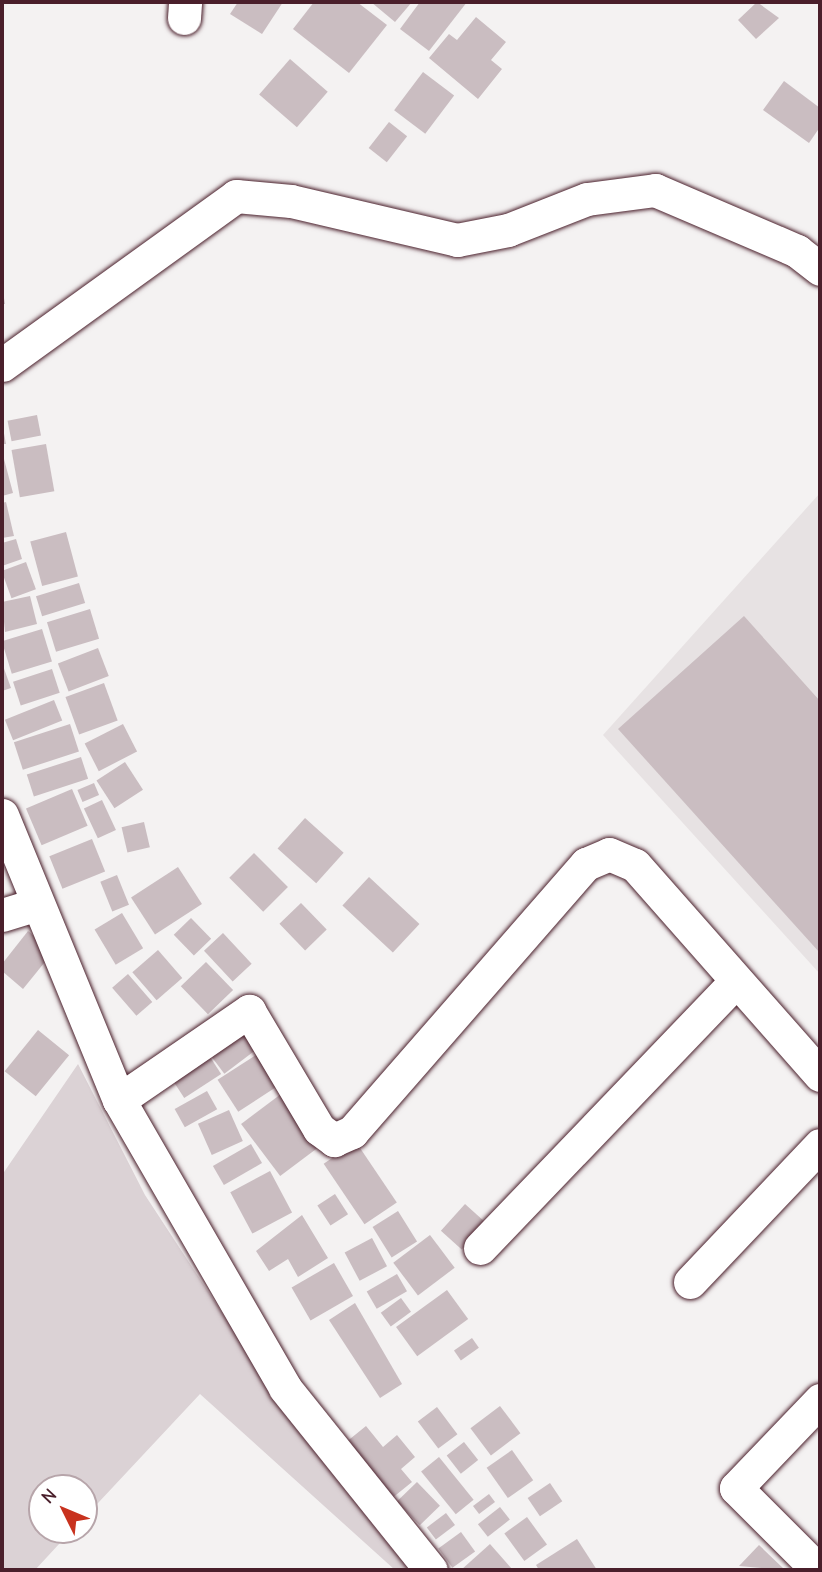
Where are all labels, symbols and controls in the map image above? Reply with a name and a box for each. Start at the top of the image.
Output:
north arrow [28,1474,98,1544]
text: N [37,1484,61,1508]

